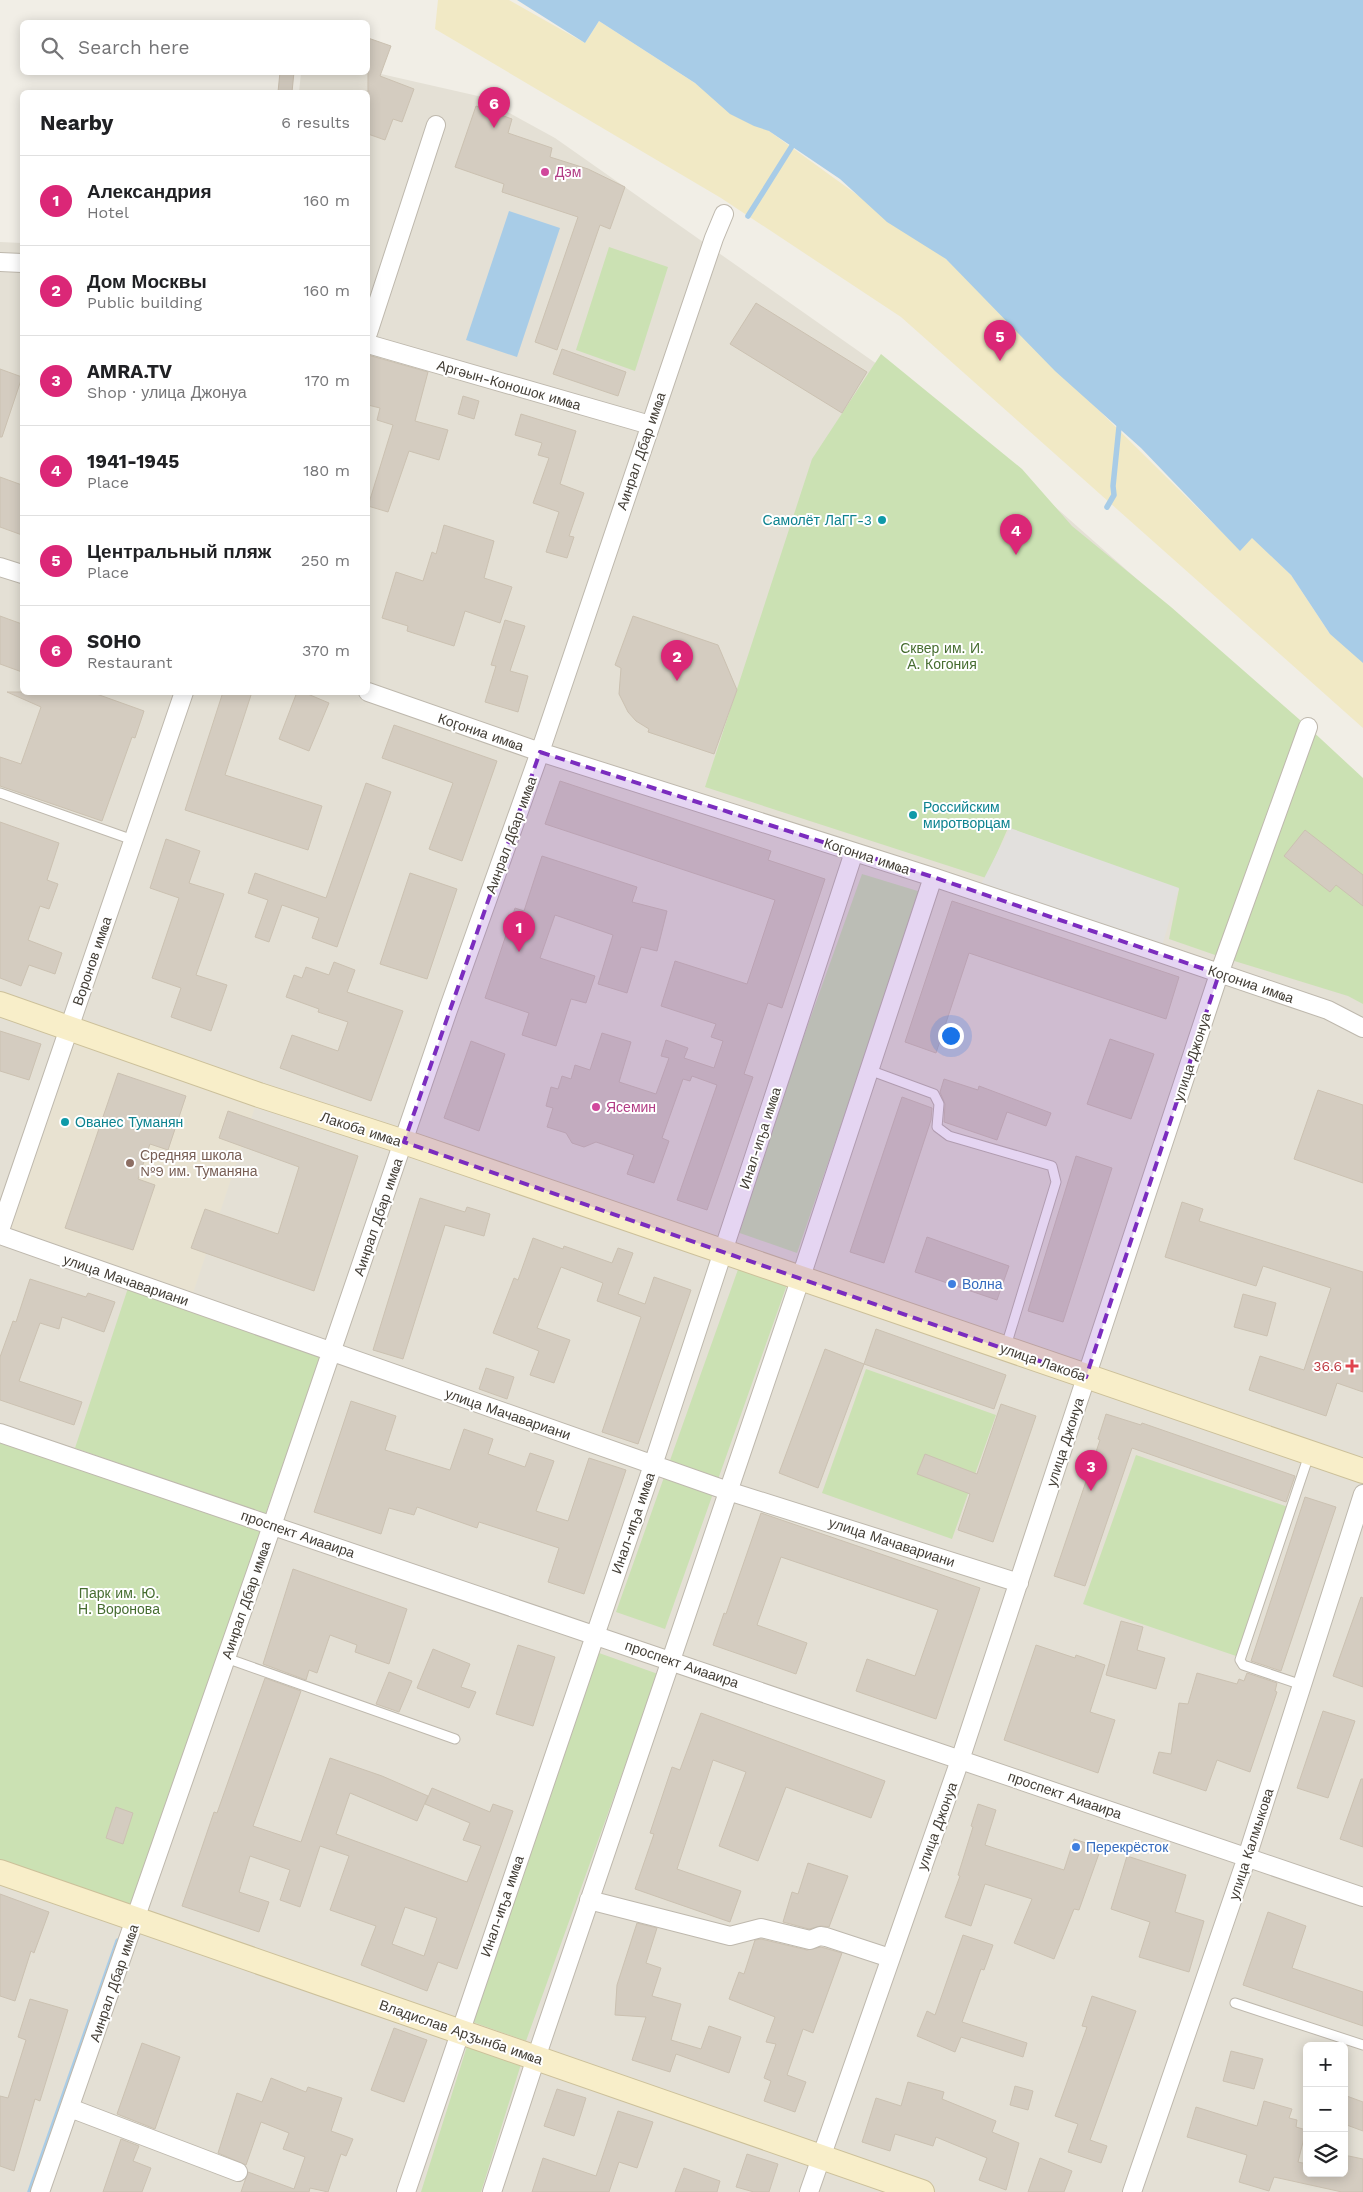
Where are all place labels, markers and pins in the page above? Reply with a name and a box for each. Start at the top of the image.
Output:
pin: 6 [478,87,510,128]
place label: Дэм [555,164,581,180]
marker: Дэм [539,166,551,178]
pin: 5 [984,320,1016,361]
place label: Самолёт ЛаГГ-3 [762,512,872,528]
marker: Самолёт ЛаГГ-3 [876,514,888,526]
pin: 4 [1000,514,1032,555]
pin: 2 [661,640,693,681]
place label: Российским миротворцам [923,799,1010,831]
marker: Российским миротворцам [907,809,919,821]
pin: 1 [503,911,535,952]
place label: Ясемин [606,1099,656,1115]
marker: Ясемин [590,1101,602,1113]
place label: Ованес Туманян [75,1114,183,1130]
marker: Ованес Туманян [59,1116,71,1128]
place label: Средняя школа №9 им. Туманяна [140,1147,258,1179]
marker: Средняя школа №9 им. Туманяна [124,1157,136,1169]
place label: Волна [962,1276,1003,1292]
marker: Волна [946,1278,958,1290]
place label: 36.6 [1313,1358,1342,1374]
marker: 36.6 [1346,1360,1358,1372]
pin: 3 [1075,1450,1107,1491]
place label: Перекрёсток [1086,1839,1169,1855]
marker: Перекрёсток [1070,1841,1082,1853]

